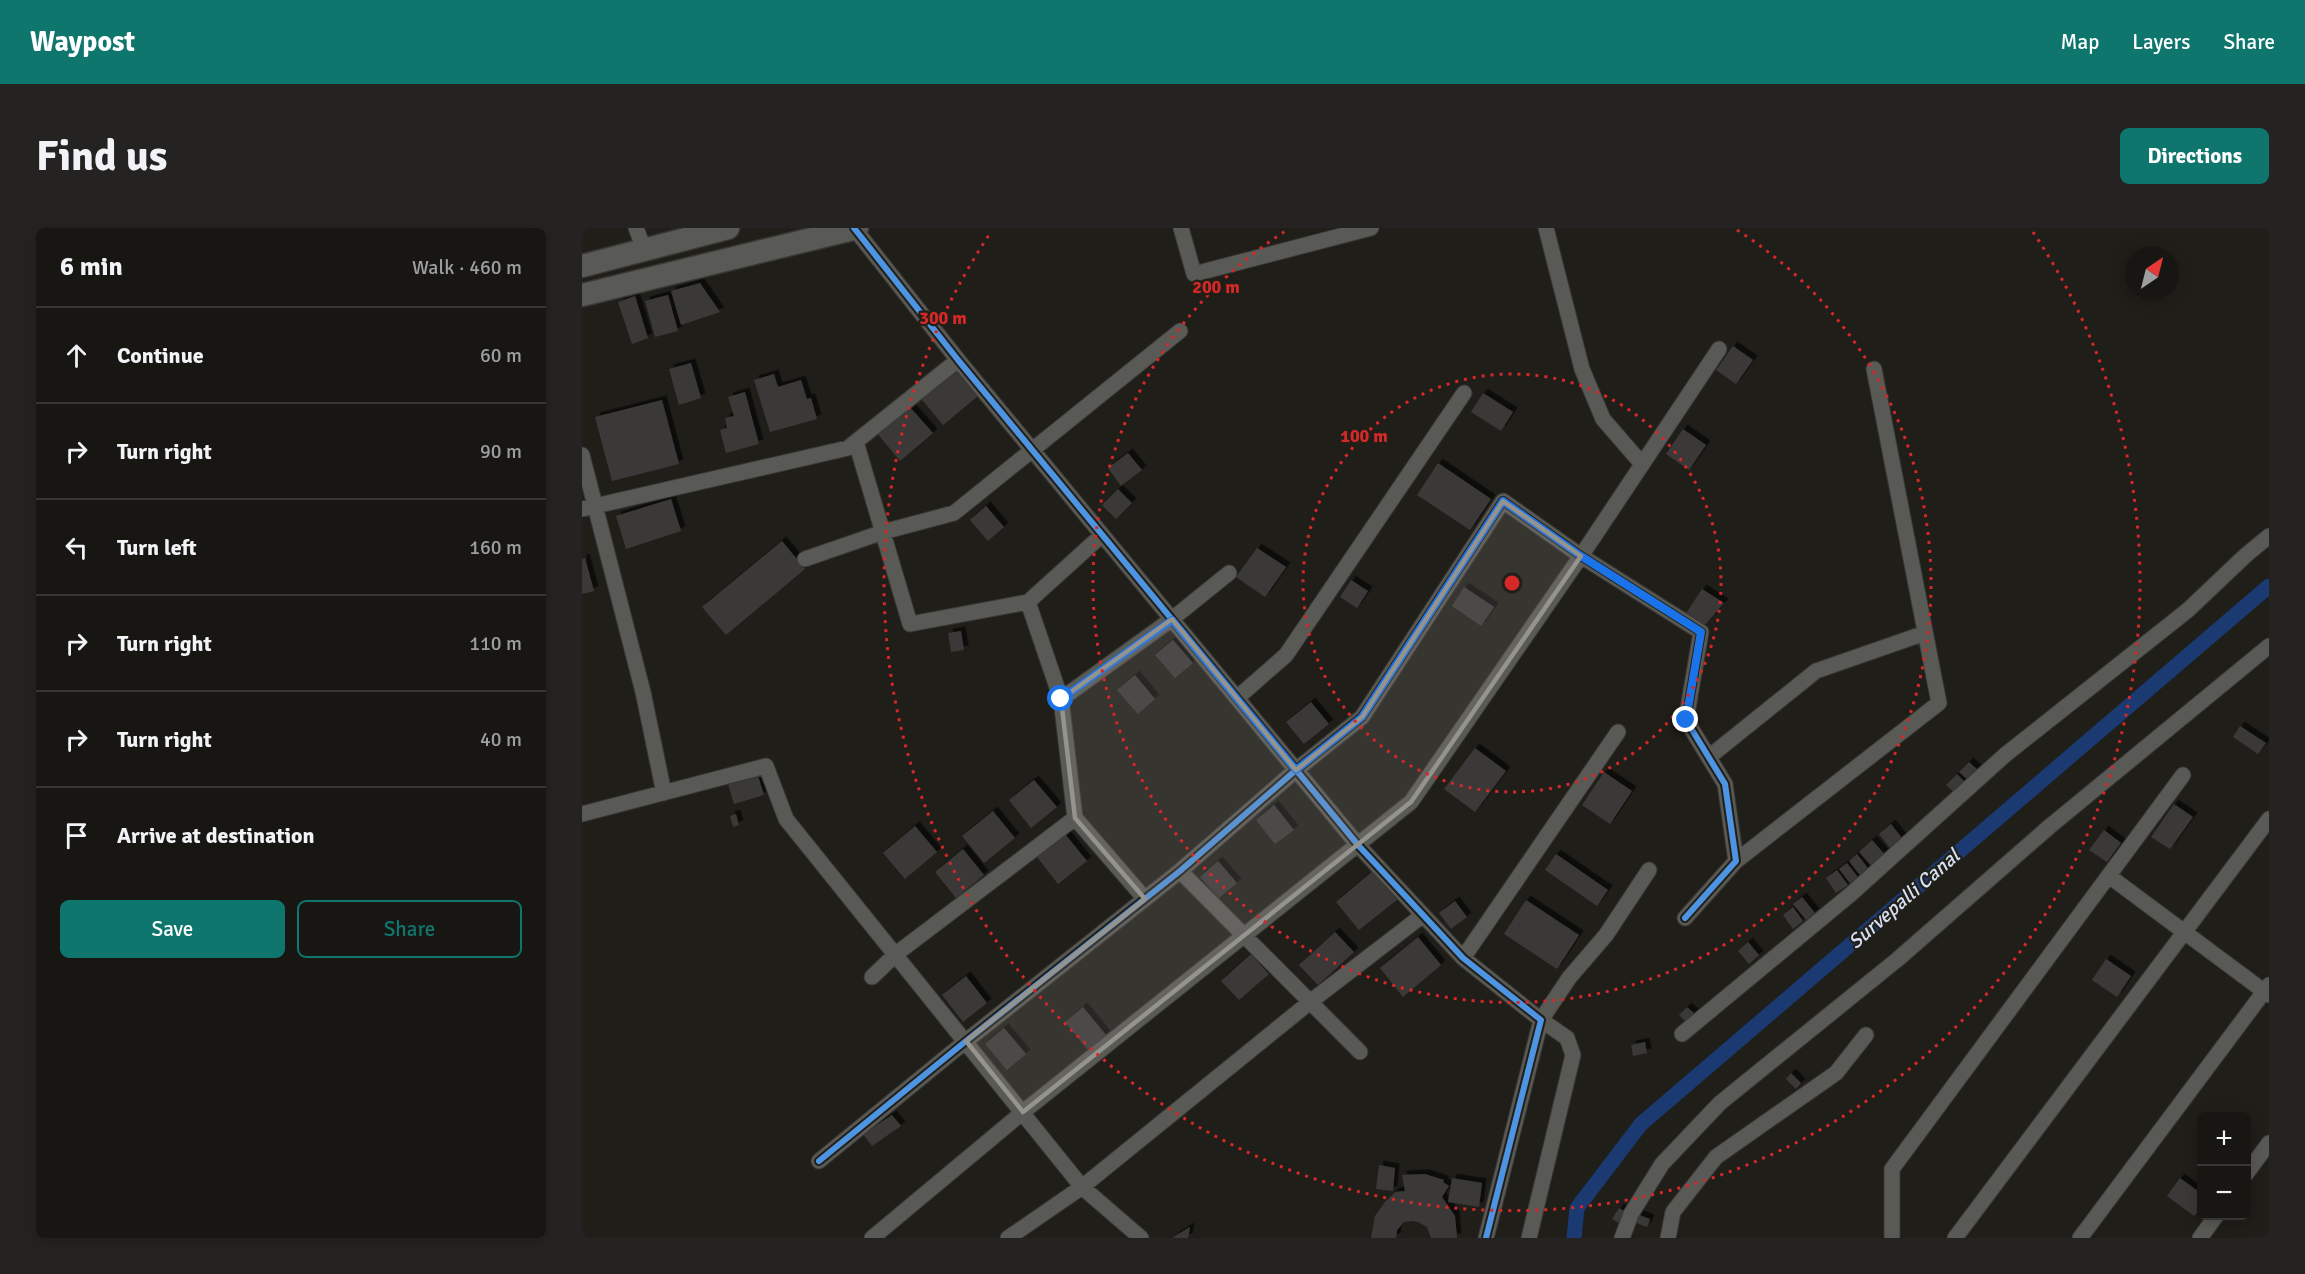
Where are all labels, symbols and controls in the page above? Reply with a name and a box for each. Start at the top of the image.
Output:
text: Waypost [30,25,135,59]
text: Map [2061,29,2099,55]
text: Layers [2132,29,2190,55]
text: Share [2223,29,2275,55]
button: Directions [2120,128,2269,184]
text: Find us [36,131,167,182]
north arrow [2125,246,2179,300]
text: 6 min [60,251,123,283]
text: Walk · 460 m [412,255,522,280]
text: 200 m [1192,276,1240,298]
text: 300 m [919,307,967,329]
icon: ahead [60,339,93,372]
text: Continue [117,342,204,369]
text: 60 m [480,343,522,368]
text: 100 m [1340,425,1388,447]
icon: right [60,435,93,468]
text: Turn right [117,438,212,465]
text: 90 m [480,439,522,464]
icon: left [60,531,93,564]
text: Turn left [117,534,197,561]
text: 160 m [469,535,522,560]
centre of rings [1502,573,1522,593]
icon: right [60,627,93,660]
text: Turn right [117,630,212,657]
text: 110 m [469,631,522,656]
route start [1047,685,1073,711]
route end [1672,706,1698,732]
icon: right [60,723,93,756]
text: Turn right [117,726,212,753]
text: 40 m [480,727,522,752]
icon: arrive [60,819,93,852]
text: Arrive at destination [117,822,314,849]
water label: Survepalli Canal [1843,842,1967,954]
button: Save [60,900,285,958]
button: Share [297,900,522,958]
map controls [2197,1112,2251,1220]
button: + [2197,1112,2251,1166]
button: − [2197,1166,2251,1220]

